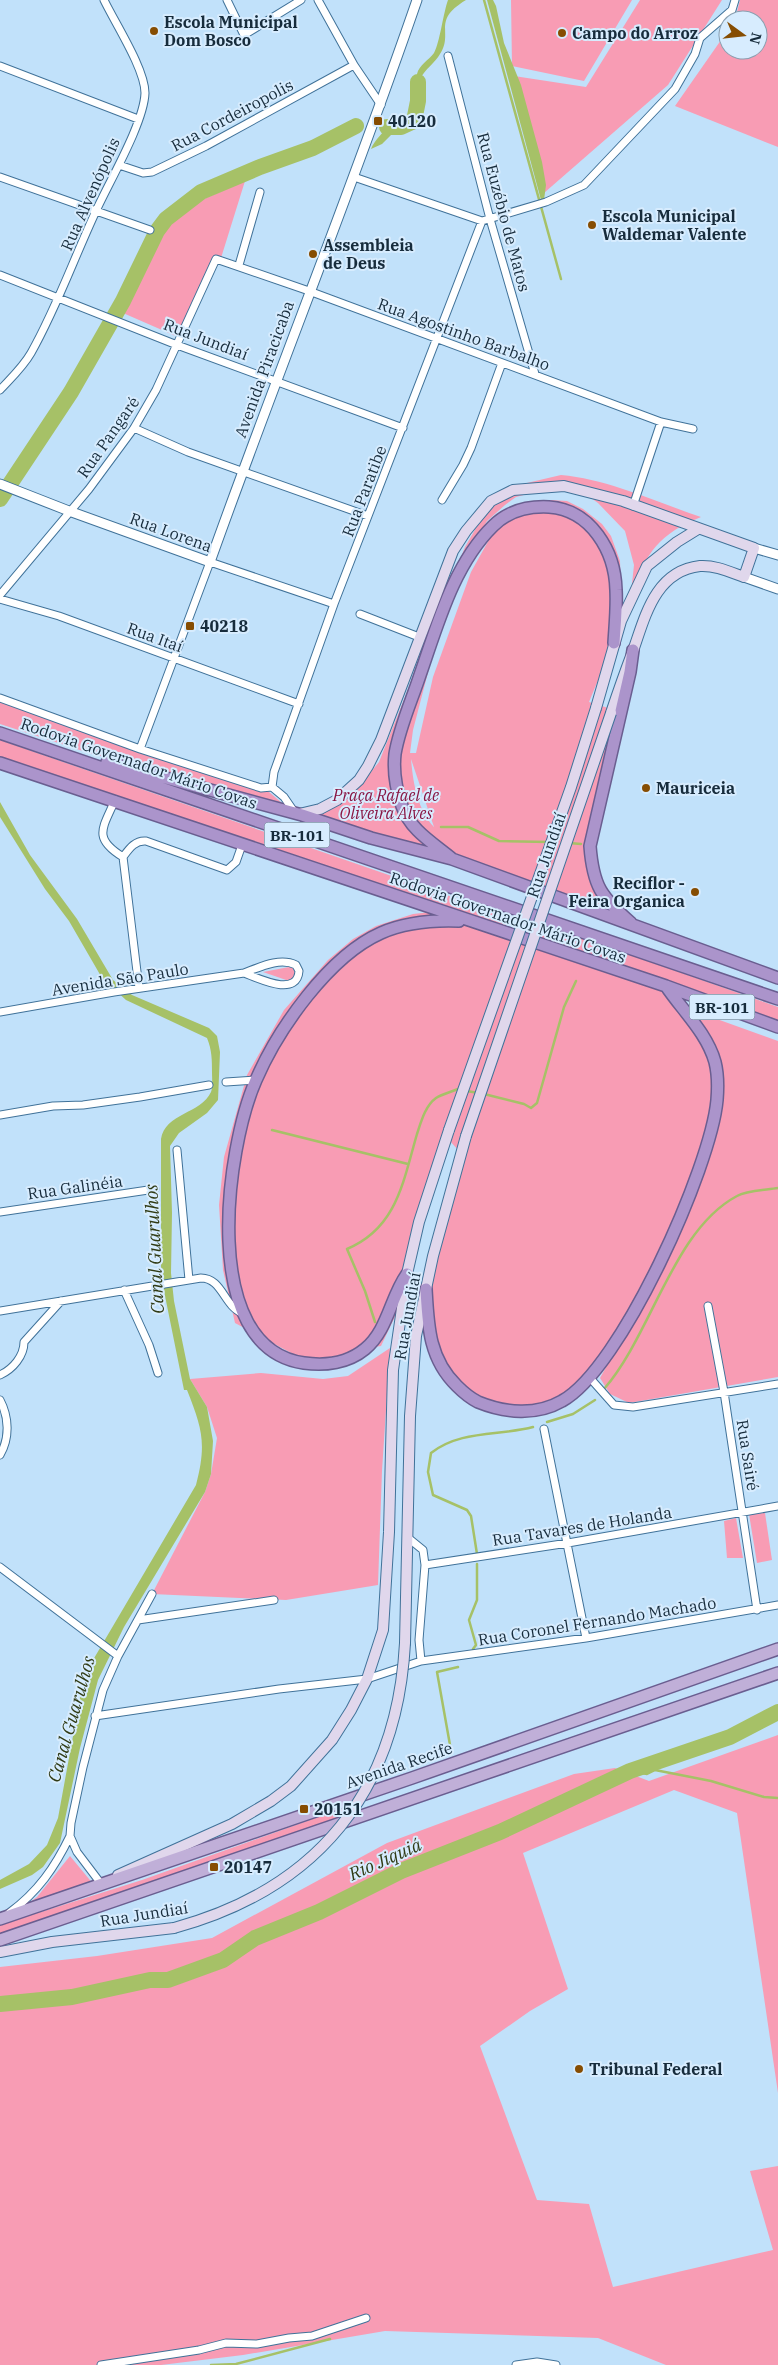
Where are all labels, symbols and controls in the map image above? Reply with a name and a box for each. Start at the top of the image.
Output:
north arrow [718,10,768,60]
place label: Escola Municipal Dom Bosco [164,12,298,50]
place label: Campo do Arroz [572,23,698,43]
marker: Escola Municipal Dom Bosco [148,25,160,37]
marker: Campo do Arroz [556,27,568,39]
text: N [745,31,766,46]
street label: Rua Cordeiropolis [167,74,297,156]
place label: 40120 [388,111,436,131]
marker: 40120 [372,115,384,127]
street label: Rua Euzébio de Matos [473,130,535,294]
street label: Rua Alvenópolis [56,134,124,254]
place label: Escola Municipal Waldemar Valente [602,206,746,244]
marker: Escola Municipal Waldemar Valente [586,219,598,231]
place label: Assembleia de Deus [323,235,414,273]
marker: Assembleia de Deus [307,248,319,260]
street label: Rua Agostinho Barbalho [375,294,553,374]
street label: Avenida Piracicaba [230,297,298,440]
street label: Rua Jundiaí [161,314,251,364]
street label: Rua Pangaré [73,392,143,482]
street label: Rua Paratibe [337,443,391,539]
street label: Rua Lorena [127,508,215,556]
place label: 40218 [200,616,248,636]
street label: Rua Itaí [124,618,186,656]
marker: 40218 [184,620,196,632]
street label: Rodovia Governador Mário Covas [18,713,260,813]
place label: Mauriceia [656,778,735,798]
marker: Mauriceia [640,782,652,794]
park label: Praça Rafael de Oliveira Alves [332,785,439,823]
street label: Rua Jundiaí [522,810,570,900]
road number: BR-101 [264,822,330,848]
street label: Rodovia Governador Mário Covas [387,867,629,967]
place label: Reciflor - Feira Organica [569,873,685,911]
marker: Reciflor - Feira Organica [689,886,701,898]
street label: Avenida São Paulo [50,958,190,1000]
road number: BR-101 [690,994,754,1020]
street label: Rua Galinéia [26,1170,124,1204]
water label: Canal Guarulhos [139,1183,169,1315]
street label: Rua Jundiaí [389,1270,425,1362]
street label: Rua Sairé [733,1418,763,1492]
street label: Rua Tavares de Holanda [491,1502,673,1550]
street label: Rua Coronel Fernando Machado [477,1592,717,1650]
water label: Canal Guarulhos [42,1653,100,1785]
street label: Avenida Recife [343,1737,455,1793]
place label: 20151 [314,1799,362,1819]
marker: 20151 [298,1803,310,1815]
water label: Rio Jiquiá [344,1833,425,1886]
place label: 20147 [224,1857,272,1877]
marker: 20147 [208,1861,220,1873]
street label: Rua Jundiaí [99,1897,189,1931]
place label: Tribunal Federal [589,2059,722,2079]
marker: Tribunal Federal [573,2063,585,2075]

